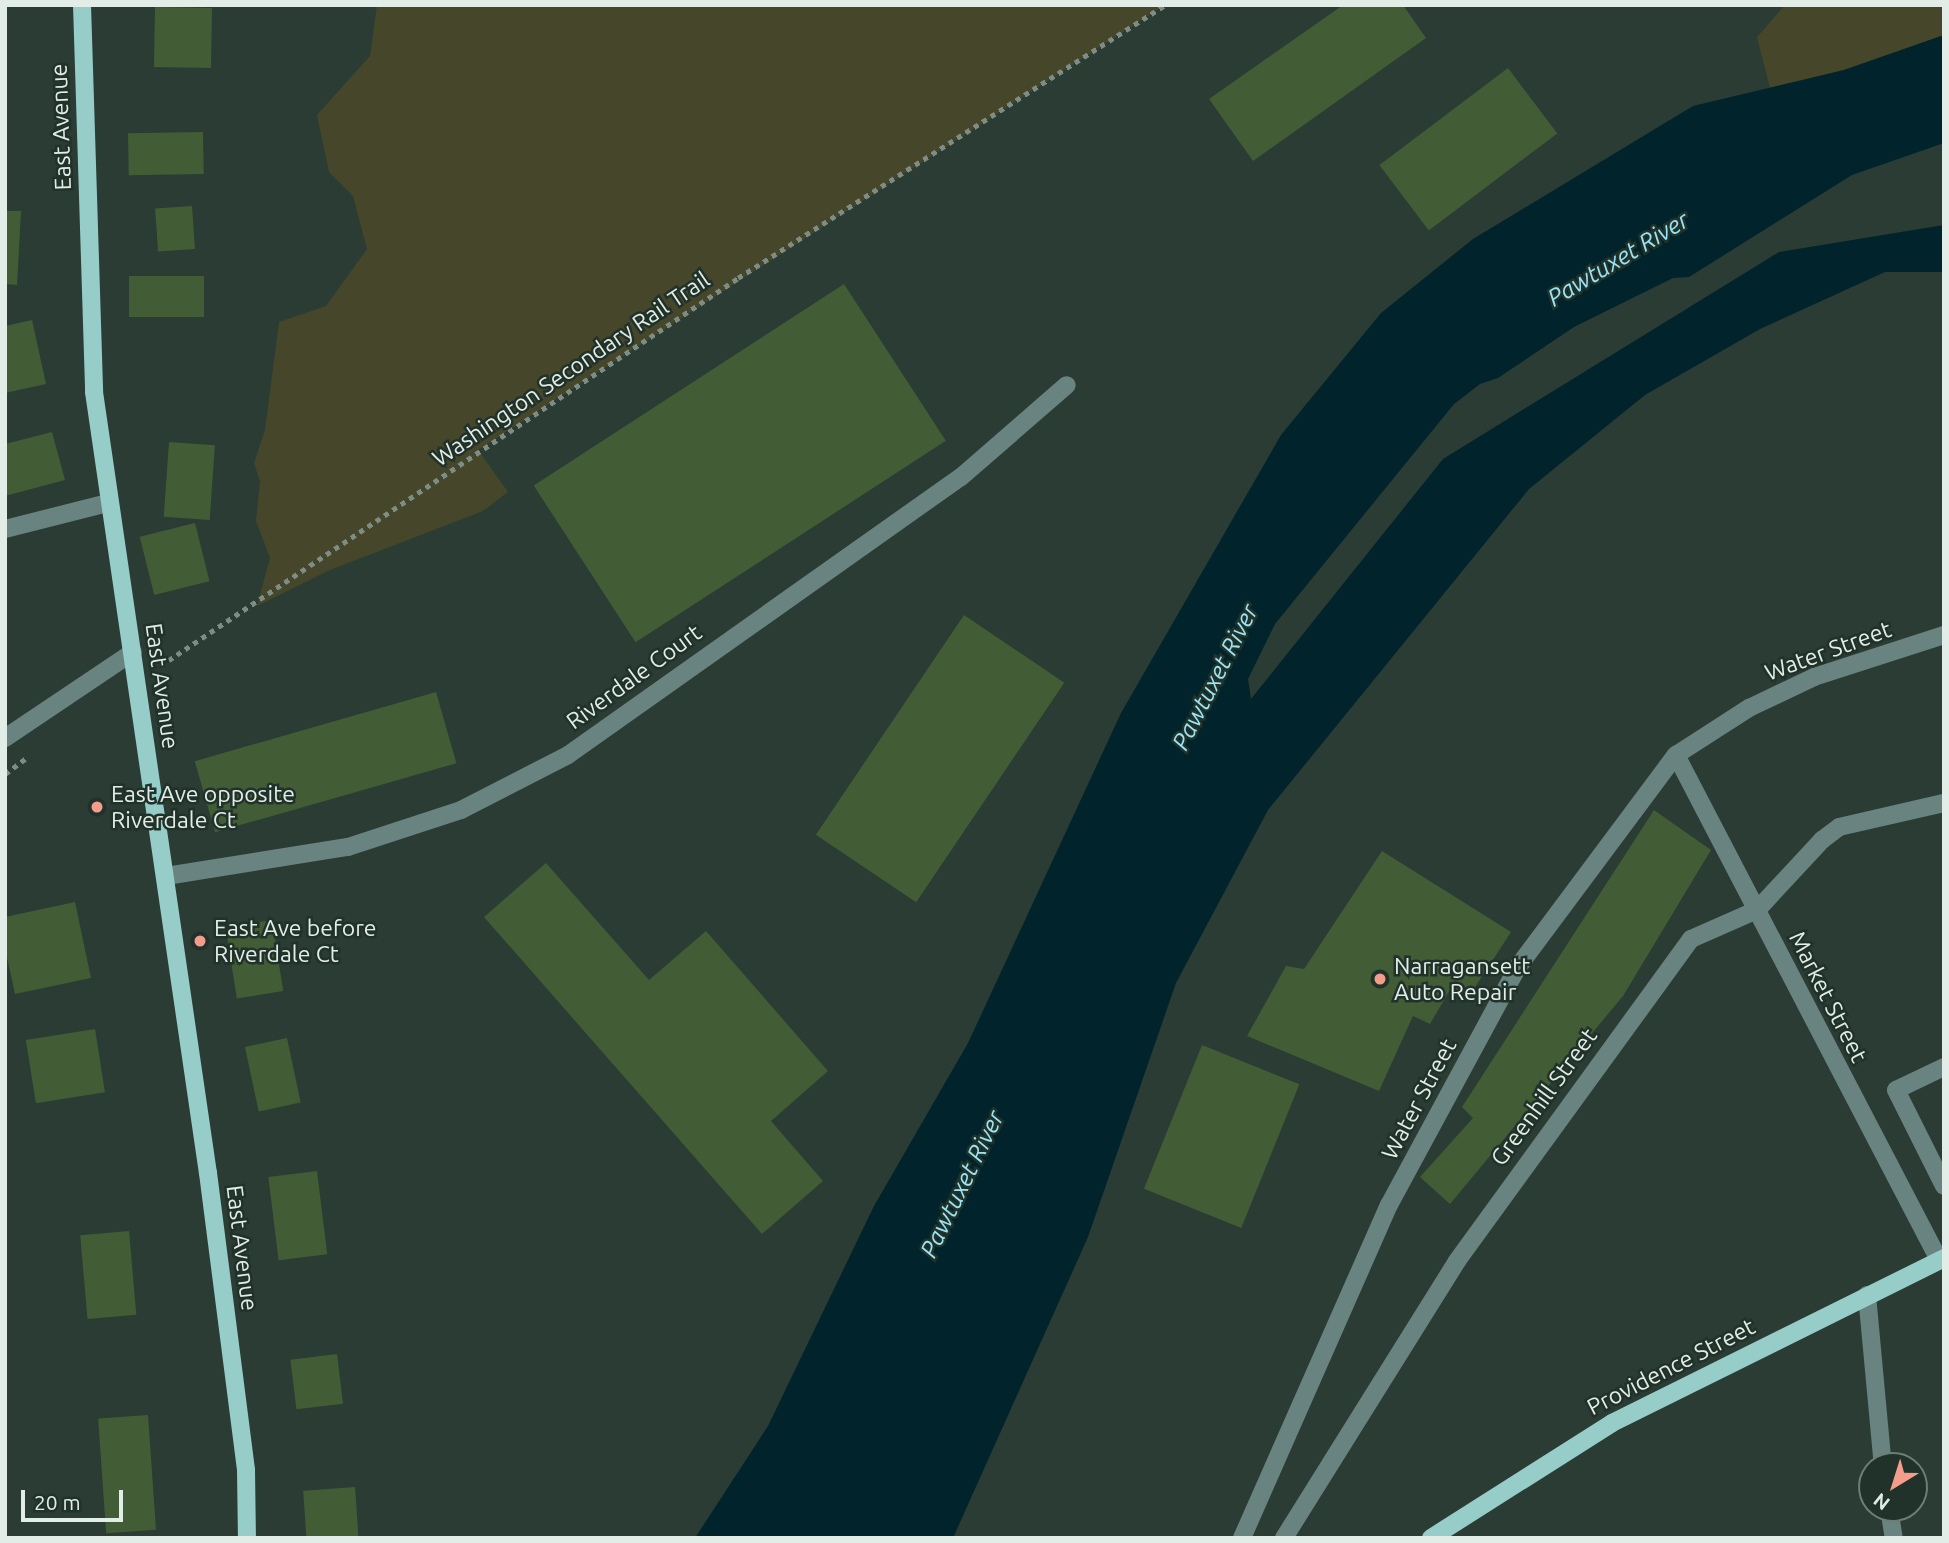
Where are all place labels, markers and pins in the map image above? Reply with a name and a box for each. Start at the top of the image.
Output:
place label: East Ave opposite Riverdale Ct [111,780,295,834]
marker: East Ave opposite Riverdale Ct [89,799,105,815]
place label: East Ave before Riverdale Ct [214,914,377,968]
marker: East Ave before Riverdale Ct [192,933,208,949]
place label: Narragansett Auto Repair [1394,952,1530,1006]
marker: Narragansett Auto Repair [1372,971,1388,987]

